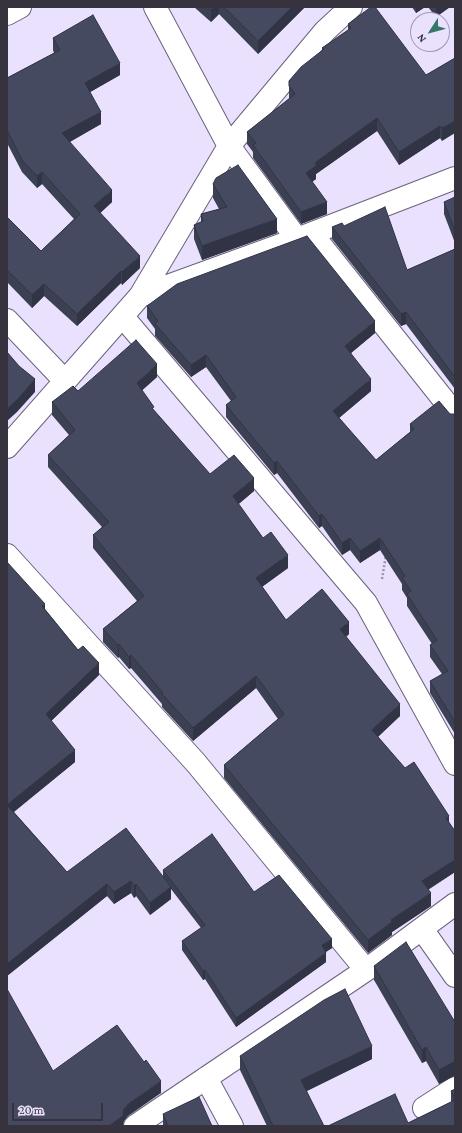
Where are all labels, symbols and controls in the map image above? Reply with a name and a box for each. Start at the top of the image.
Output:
north arrow [410,12,450,52]
text: N [414,32,428,45]
scale bar [14,1095,105,1121]
text: 20 m [19,1103,43,1117]

